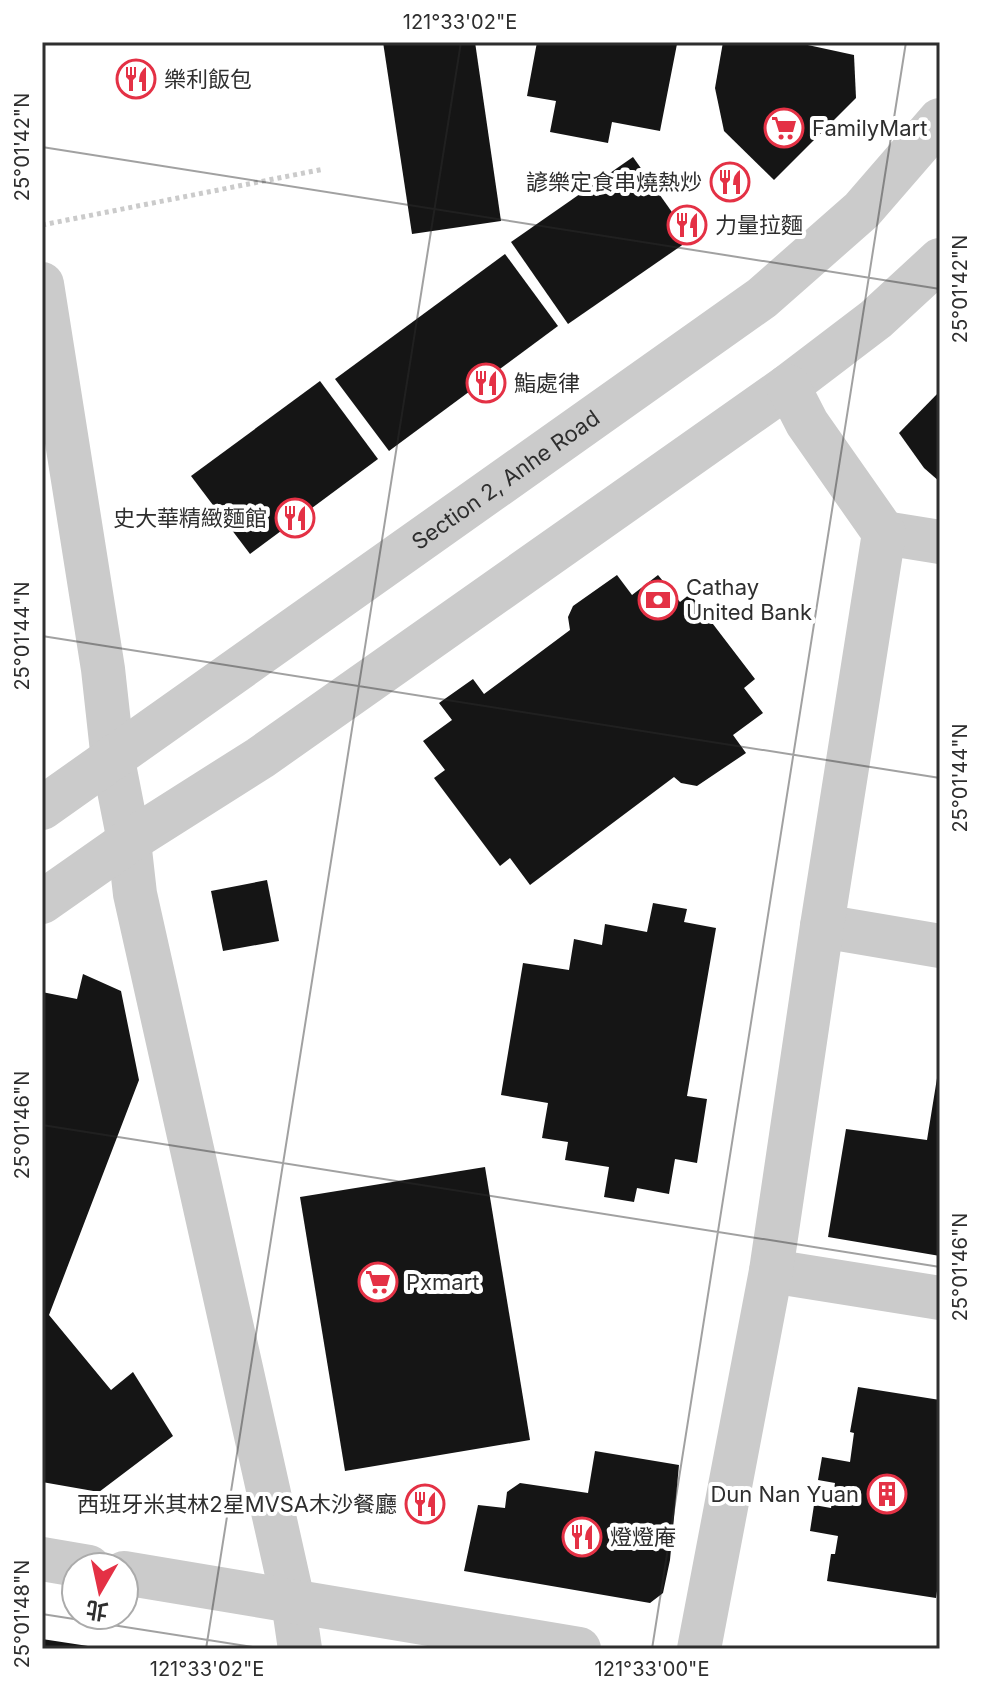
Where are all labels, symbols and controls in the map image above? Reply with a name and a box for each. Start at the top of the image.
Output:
text: 121°33'02"E [403,10,517,34]
restaurant icon: 樂利飯包 [115,58,157,100]
place label: 樂利飯包 [164,66,252,92]
text: 25°01'42"N [10,93,34,201]
supermarket icon: FamilyMart [763,107,805,149]
place label: FamilyMart [812,115,927,141]
restaurant icon: 諺樂定食串燒熱炒 [709,161,751,203]
place label: 諺樂定食串燒熱炒 [526,169,702,195]
restaurant icon: 力量拉麵 [666,204,708,246]
place label: 力量拉麵 [715,212,803,238]
text: 25°01'42"N [948,235,972,343]
restaurant icon: 鮨處律 [465,362,507,404]
place label: 鮨處律 [514,370,580,396]
street label: Section 2, Anhe Road [407,404,604,555]
restaurant icon: 史大華精緻麵館 [274,497,316,539]
place label: 史大華精緻麵館 [113,505,267,531]
place label: Cathay United Bank [686,574,812,625]
bank icon: Cathay United Bank [637,579,679,621]
text: 25°01'44"N [10,581,34,691]
text: 25°01'44"N [948,723,972,833]
text: 25°01'46"N [10,1071,34,1179]
text: 25°01'46"N [948,1213,972,1321]
supermarket icon: Pxmart [357,1261,399,1303]
place label: Pxmart [406,1269,480,1295]
building icon: Dun Nan Yuan [866,1473,908,1515]
place label: Dun Nan Yuan [710,1481,859,1507]
restaurant icon: 西班牙米其林2星MVSA木沙餐廳 [404,1483,446,1525]
place label: 西班牙米其林2星MVSA木沙餐廳 [77,1491,397,1517]
restaurant icon: 燈燈庵 [561,1516,603,1558]
place label: 燈燈庵 [610,1524,676,1550]
north arrow [60,1551,140,1631]
text: 25°01'48"N [10,1560,34,1668]
text: 北 [84,1596,110,1625]
text: 121°33'02"E [150,1657,264,1681]
text: 121°33'00"E [595,1657,709,1681]

